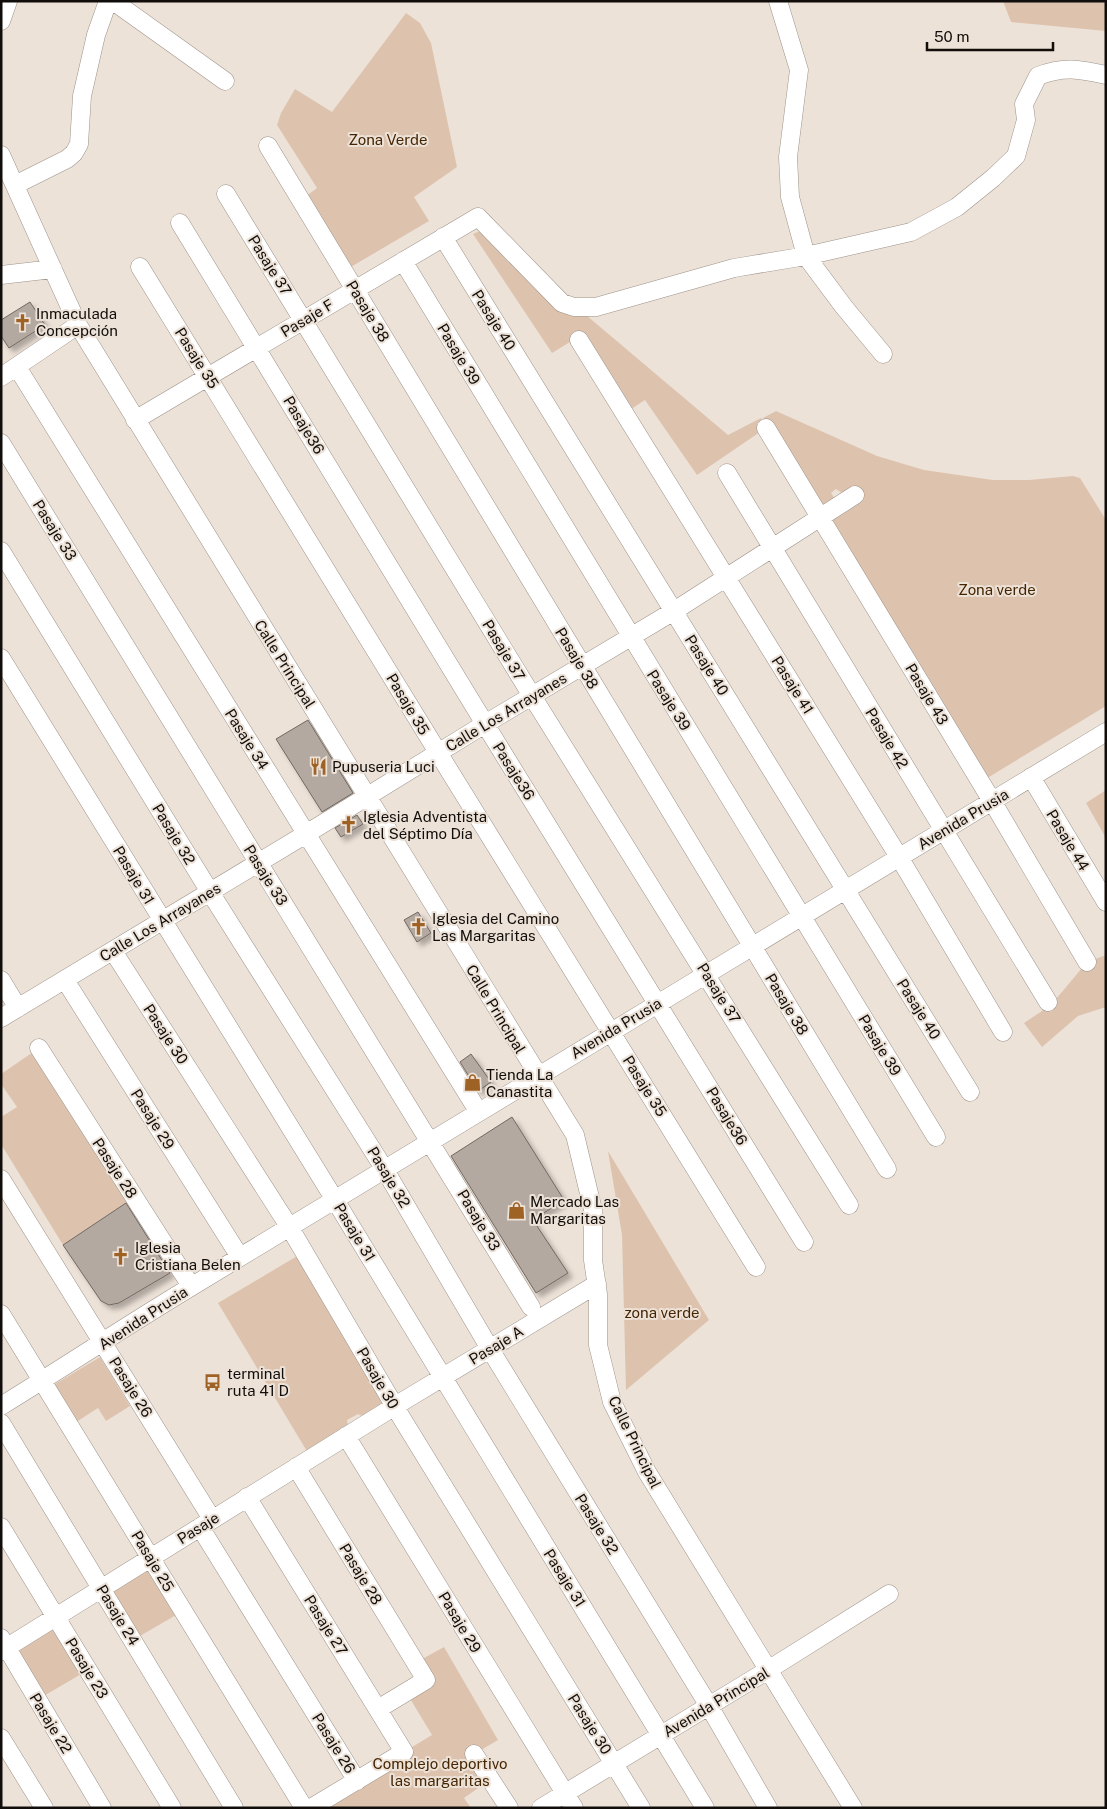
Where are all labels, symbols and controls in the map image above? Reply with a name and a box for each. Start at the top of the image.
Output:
scale bar [927,20,1053,52]
text: 50 m [934,28,969,45]
park label: Zona Verde [348,131,428,148]
street label: Pasaje 37 [245,232,295,298]
street label: Pasaje 38 [343,277,393,345]
street label: Pasaje 40 [469,287,519,353]
street label: Pasaje F [278,296,336,340]
place label: Inmaculada Concepción [36,305,118,339]
church icon: Inmaculada Concepción [12,312,32,332]
street label: Pasaje 39 [434,320,484,388]
street label: Pasaje 35 [172,324,222,392]
street label: Pasaje36 [280,393,328,457]
street label: Pasaje 33 [30,497,80,563]
park label: Zona verde [958,581,1036,598]
street label: Calle Principal [251,617,319,711]
street label: Pasaje 37 [479,617,529,683]
street label: Pasaje 38 [552,624,602,692]
street label: Pasaje 40 [682,632,732,698]
street label: Pasaje 41 [769,653,817,717]
street label: Pasaje 43 [902,660,952,728]
street label: Pasaje 39 [644,667,694,733]
street label: Calle Los Arrayanes [442,669,570,755]
street label: Pasaje 35 [383,670,433,738]
street label: Pasaje 42 [862,705,912,772]
street label: Pasaje 34 [222,706,272,772]
street label: Pasaje36 [490,739,538,803]
restaurant icon: Pupuseria Luci [308,756,328,776]
place label: Pupuseria Luci [332,758,435,775]
street label: Avenida Prusia [915,785,1011,853]
street label: Pasaje 32 [149,801,199,868]
street label: Pasaje 44 [1043,806,1093,874]
place label: Iglesia Adventista del Séptimo Día [363,808,487,842]
church icon: Iglesia Adventista del Séptimo Día [339,815,359,835]
street label: Pasaje 33 [241,842,291,908]
street label: Pasaje 31 [110,843,158,907]
street label: Calle Los Arrayanes [96,879,224,965]
place label: Iglesia del Camino Las Margaritas [432,910,559,944]
church icon: Iglesia del Camino Las Margaritas [408,917,428,937]
street label: Pasaje 37 [694,960,744,1026]
street label: Calle Principal [463,962,529,1056]
street label: Pasaje 38 [762,970,812,1038]
street label: Pasaje 40 [894,976,944,1042]
street label: Avenida Prusia [568,994,664,1062]
street label: Pasaje 30 [140,1001,192,1067]
street label: Pasaje 39 [855,1011,905,1079]
street label: Pasaje 35 [620,1052,670,1120]
place label: Tienda La Canastita [486,1066,553,1100]
shop icon: Tienda La Canastita [462,1073,482,1093]
street label: Pasaje36 [703,1084,751,1148]
street label: Pasaje 29 [128,1086,178,1152]
street label: Pasaje 28 [89,1135,141,1201]
street label: Pasaje 32 [364,1144,414,1211]
street label: Pasaje 33 [454,1186,504,1254]
place label: Mercado Las Margaritas [530,1193,619,1227]
street label: Pasaje 31 [331,1200,379,1264]
shop icon: Mercado Las Margaritas [506,1200,526,1220]
place label: Iglesia Cristiana Belen [135,1239,241,1273]
church icon: Iglesia Cristiana Belen [111,1246,131,1266]
street label: Avenida Prusia [95,1283,191,1353]
park label: zona verde [624,1304,700,1321]
street label: Pasaje A [466,1322,526,1368]
street label: Pasaje 30 [354,1344,402,1412]
street label: Pasaje 26 [106,1354,156,1420]
place label: terminal ruta 41 D [227,1365,289,1399]
bus stop icon: terminal ruta 41 D [203,1372,223,1392]
street label: Calle Principal [605,1393,665,1491]
street label: Pasaje 32 [572,1491,622,1557]
street label: Pasaje [174,1509,222,1547]
street label: Pasaje 25 [128,1527,178,1595]
street label: Pasaje 28 [336,1540,386,1608]
street label: Pasaje 31 [541,1546,589,1610]
street label: Pasaje 24 [93,1582,143,1648]
street label: Pasaje 29 [435,1589,485,1655]
street label: Pasaje 27 [301,1592,351,1658]
street label: Pasaje 23 [62,1635,112,1701]
street label: Avenida Principal [660,1664,772,1740]
street label: Pasaje 22 [26,1690,76,1756]
street label: Pasaje 30 [565,1691,615,1757]
street label: Pasaje 26 [309,1710,359,1776]
park label: Complejo deportivo las margaritas [372,1755,508,1789]

